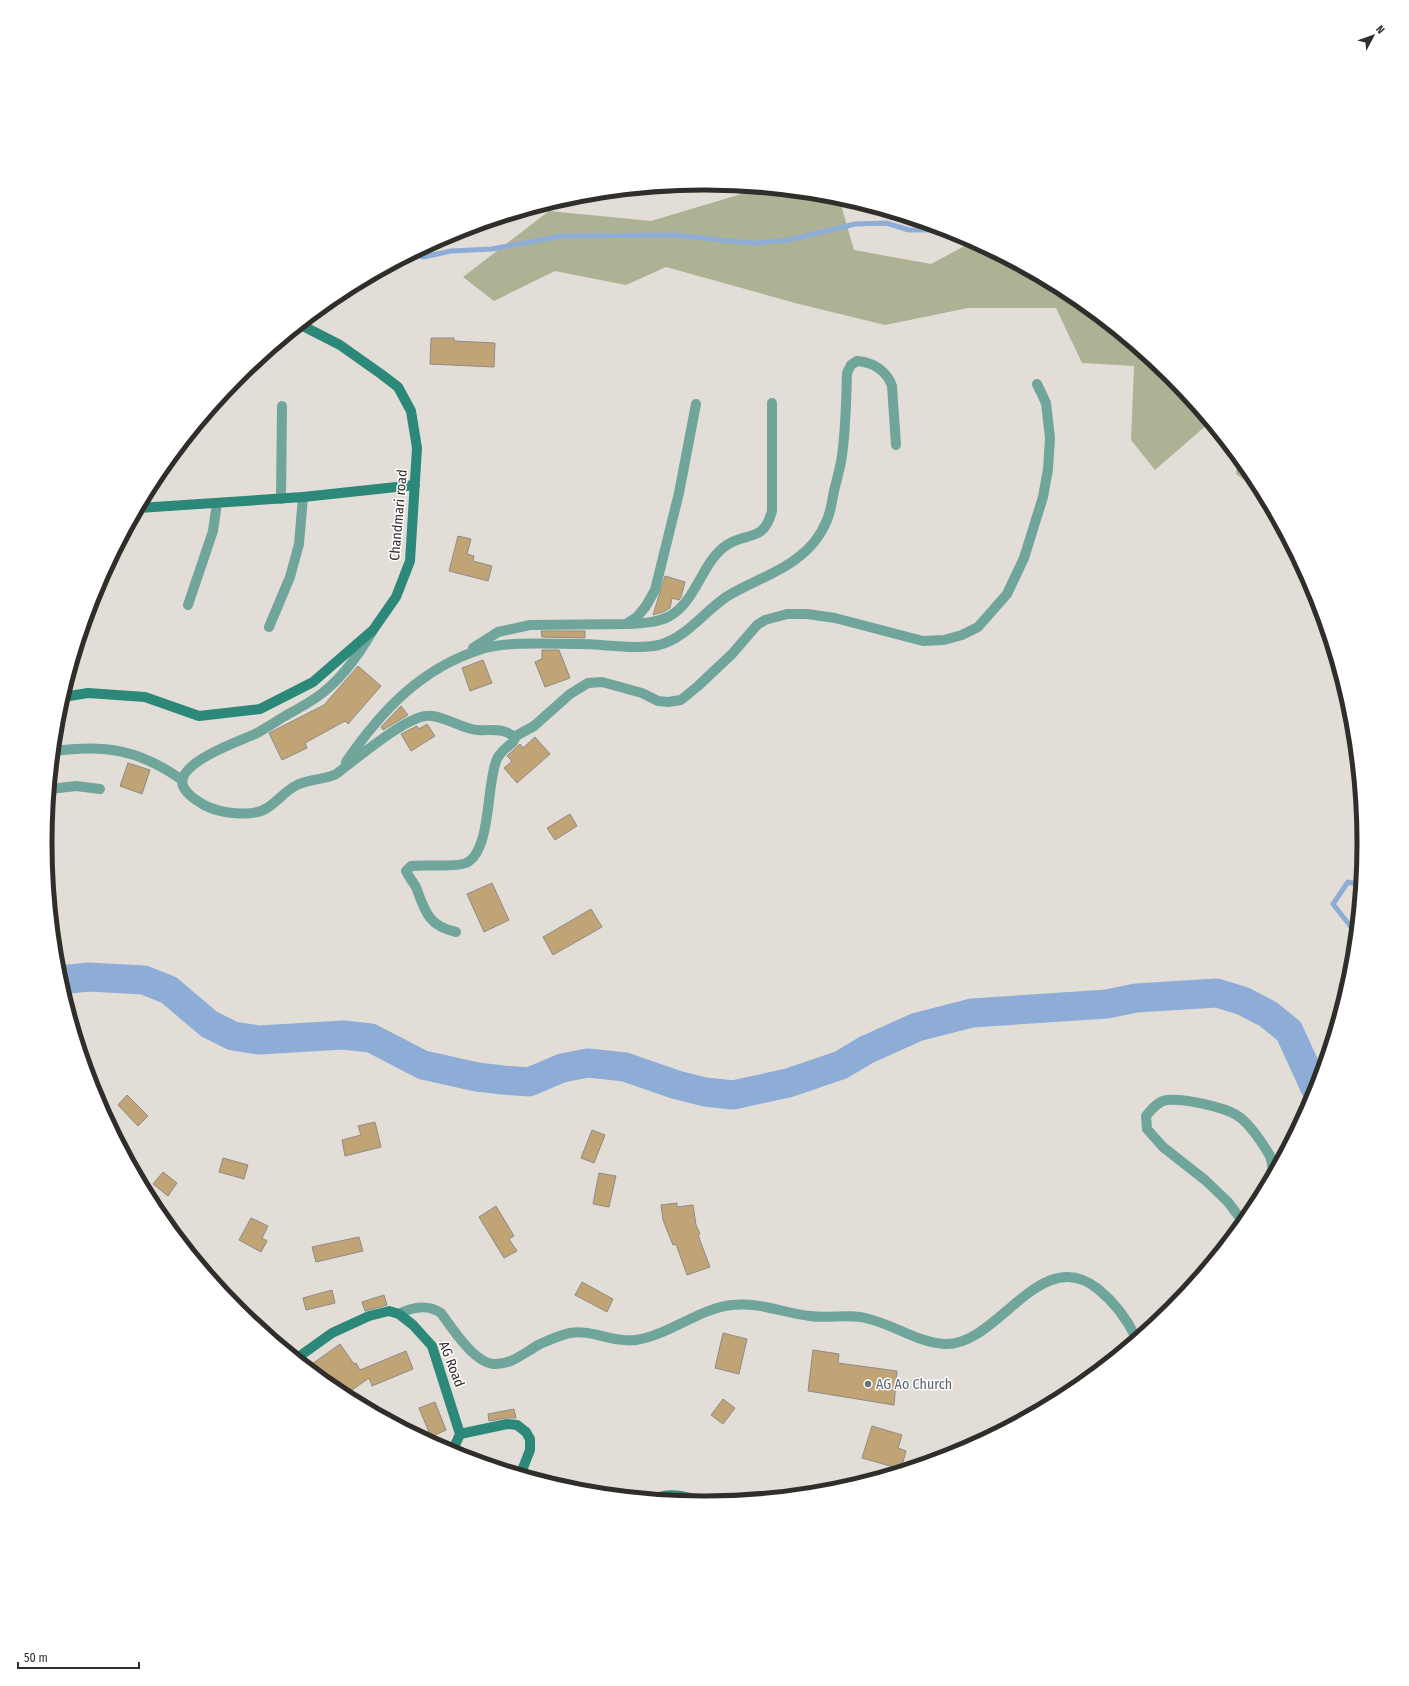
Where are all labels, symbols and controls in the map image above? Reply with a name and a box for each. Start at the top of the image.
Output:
north arrow [1353,16,1393,56]
text: N [1373,23,1387,37]
street label: Chandmari road [386,469,411,561]
street label: AG Road [435,1339,468,1389]
place label: AG Ao Church [876,1376,952,1393]
marker: AG Ao Church [863,1379,873,1389]
scale bar [18,1644,139,1670]
text: 50 m [24,1651,48,1665]

